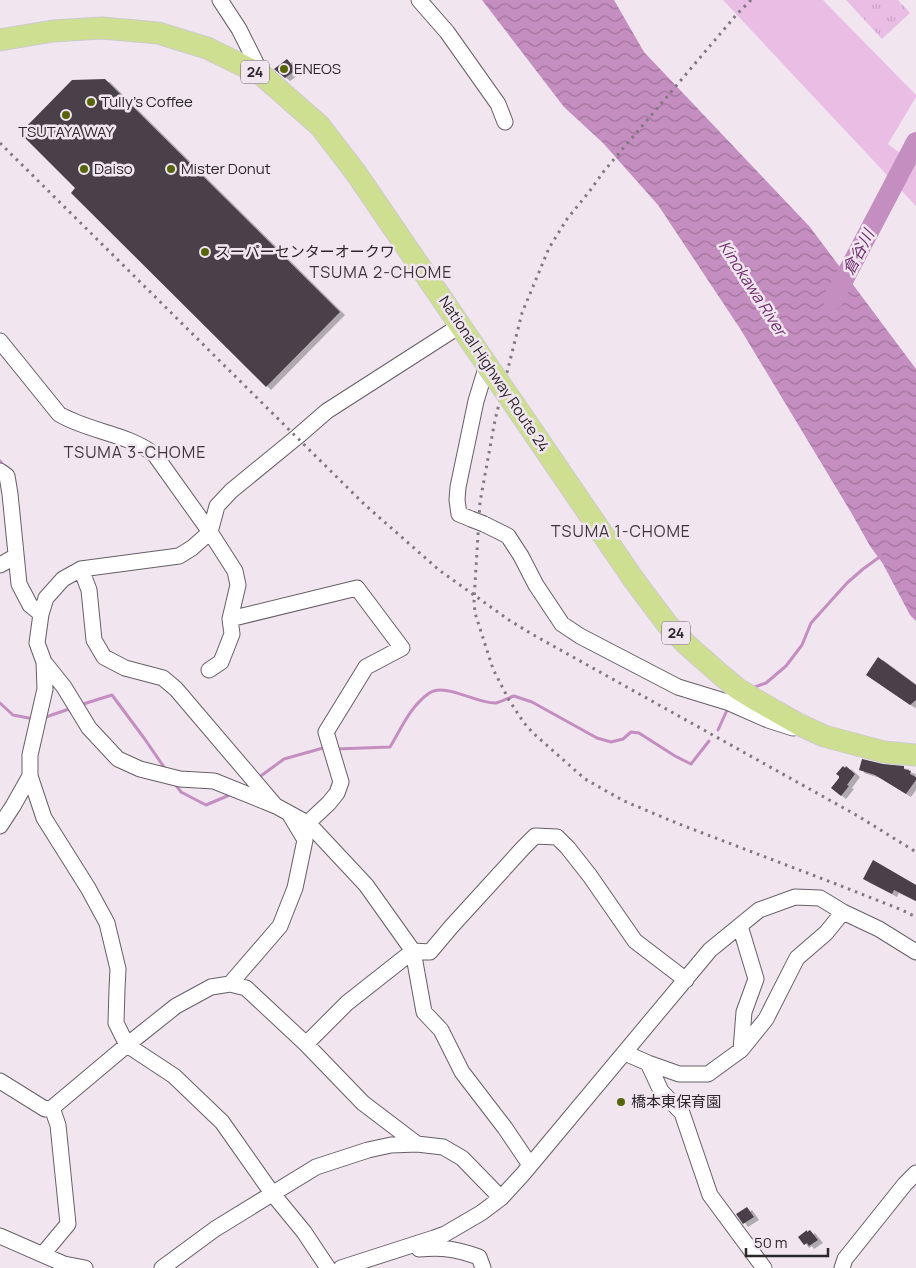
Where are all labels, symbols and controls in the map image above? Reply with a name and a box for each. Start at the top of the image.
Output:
place label: ENEOS [294,58,341,79]
road number: 24 [241,61,269,84]
marker: ENEOS [278,63,290,75]
place label: Tully's Coffee [101,91,193,112]
marker: Tully's Coffee [85,96,97,108]
marker: TSUTAYA WAY [60,109,72,121]
place label: TSUTAYA WAY [18,121,115,142]
place label: Daiso [94,158,133,179]
place label: Mister Donut [181,158,271,179]
marker: Daiso [78,163,90,175]
marker: Mister Donut [165,163,177,175]
water label: 倉谷川 [837,224,880,278]
water label: Kinokawa River [714,236,793,342]
place label: スーパーセンターオークワ [215,241,395,262]
marker: スーパーセンターオークワ [199,246,211,258]
district label: TSUMA 2-CHOME [310,261,452,283]
street label: National Highway Route 24 [434,292,555,456]
district label: TSUMA 3-CHOME [64,441,206,463]
district label: TSUMA 1-CHOME [551,520,691,542]
road number: 24 [662,622,690,644]
place label: 橋本東保育園 [631,1091,721,1112]
marker: 橋本東保育園 [615,1096,627,1108]
scale bar [746,1226,828,1258]
text: 50 m [754,1232,788,1253]

